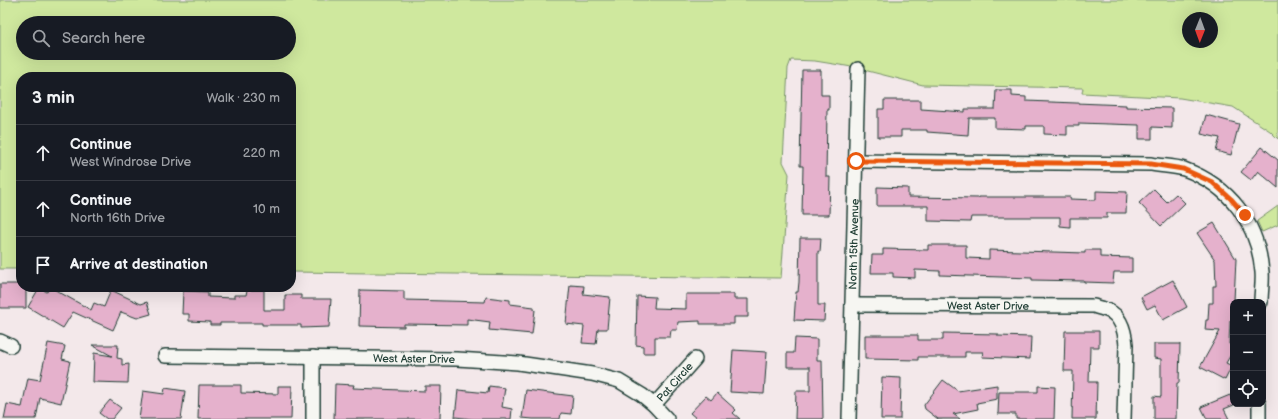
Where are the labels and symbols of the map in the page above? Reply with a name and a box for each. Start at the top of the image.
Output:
north arrow [1182,12,1218,48]
route start [847,152,865,170]
street label: North 15th Avenue [846,198,861,290]
route end [1236,206,1254,224]
street label: West Aster Drive [947,299,1030,312]
street label: West Aster Drive [373,352,456,365]
street label: Pat Circle [654,359,696,404]

